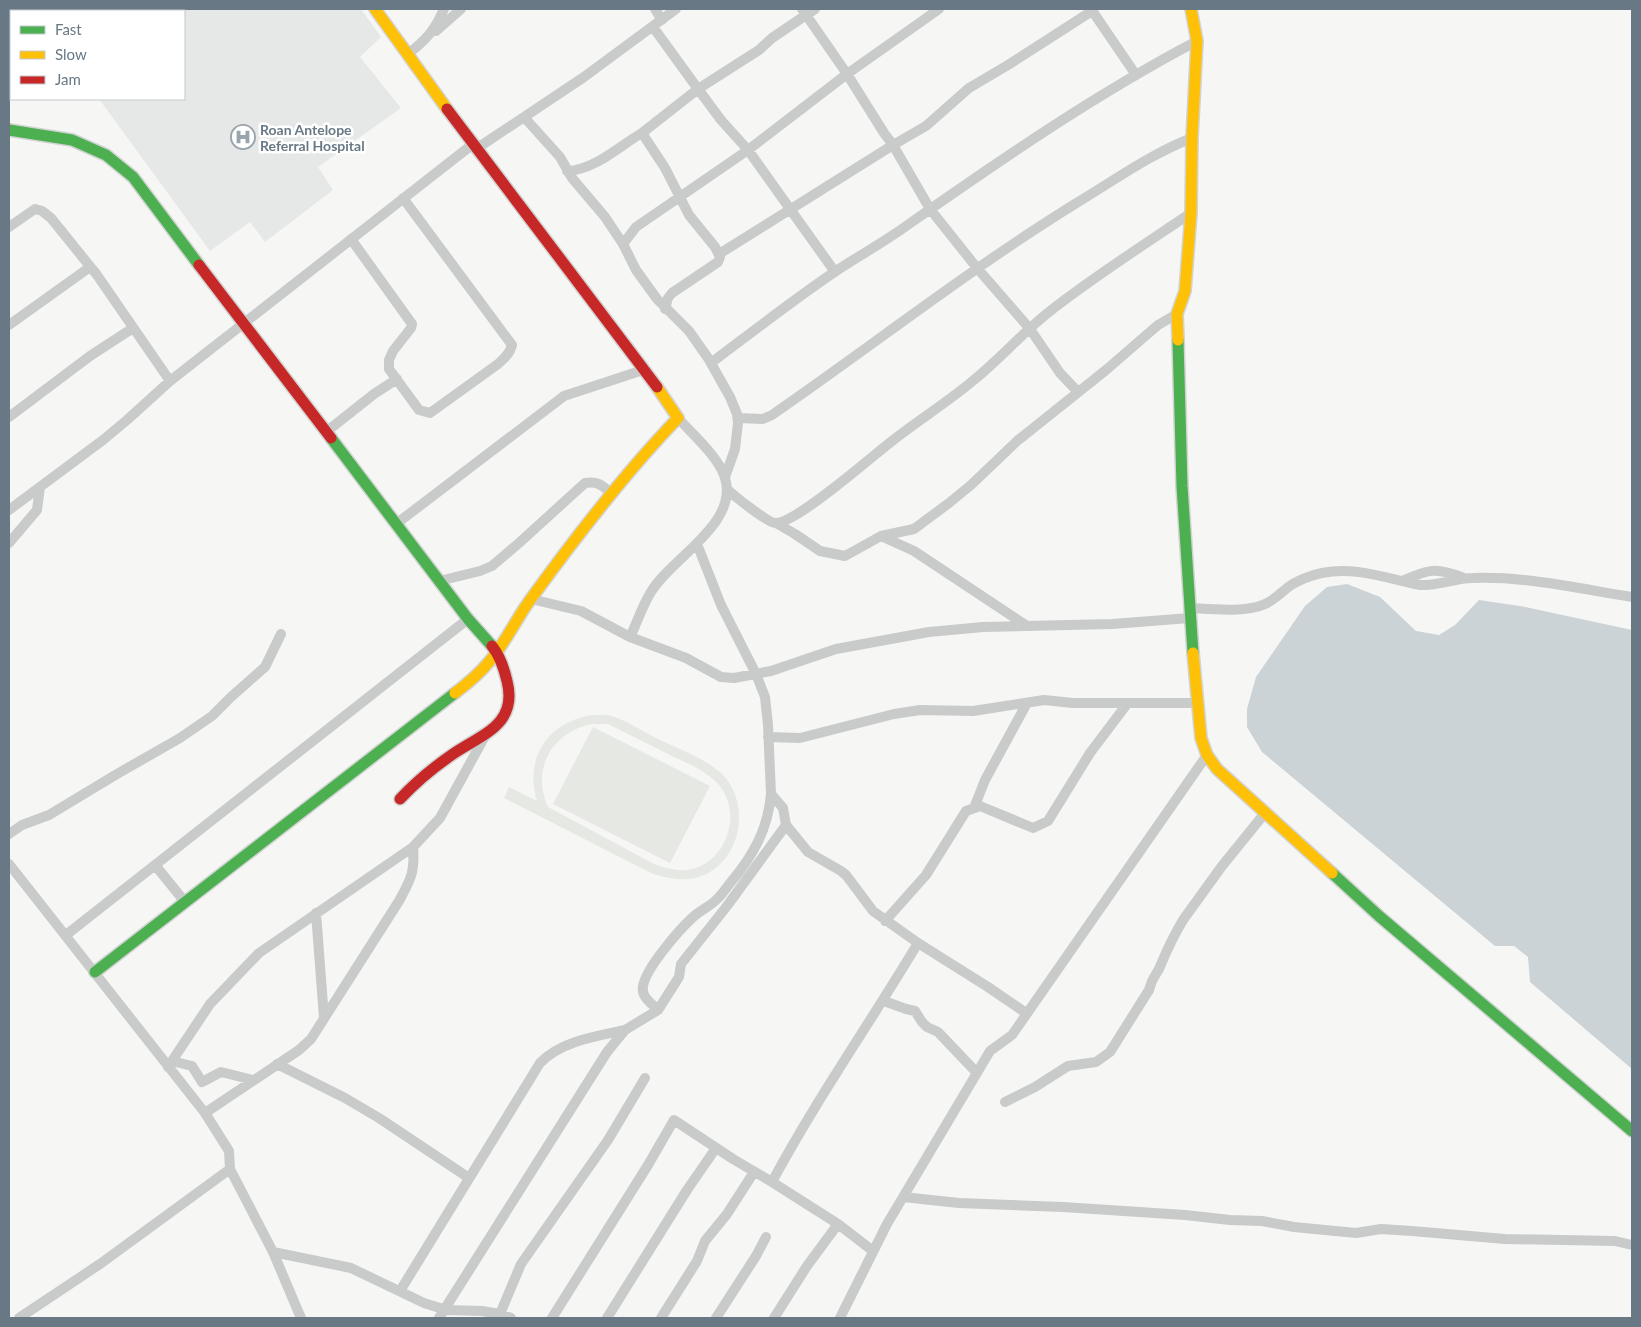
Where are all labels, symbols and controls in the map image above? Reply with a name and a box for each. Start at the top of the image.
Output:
legend [10,10,185,100]
text: Fast [55,20,82,38]
text: Slow [55,45,87,63]
text: Jam [55,70,81,88]
place label: Roan Antelope Referral Hospital [260,121,365,154]
hospital icon: Roan Antelope Referral Hospital [230,124,256,150]

